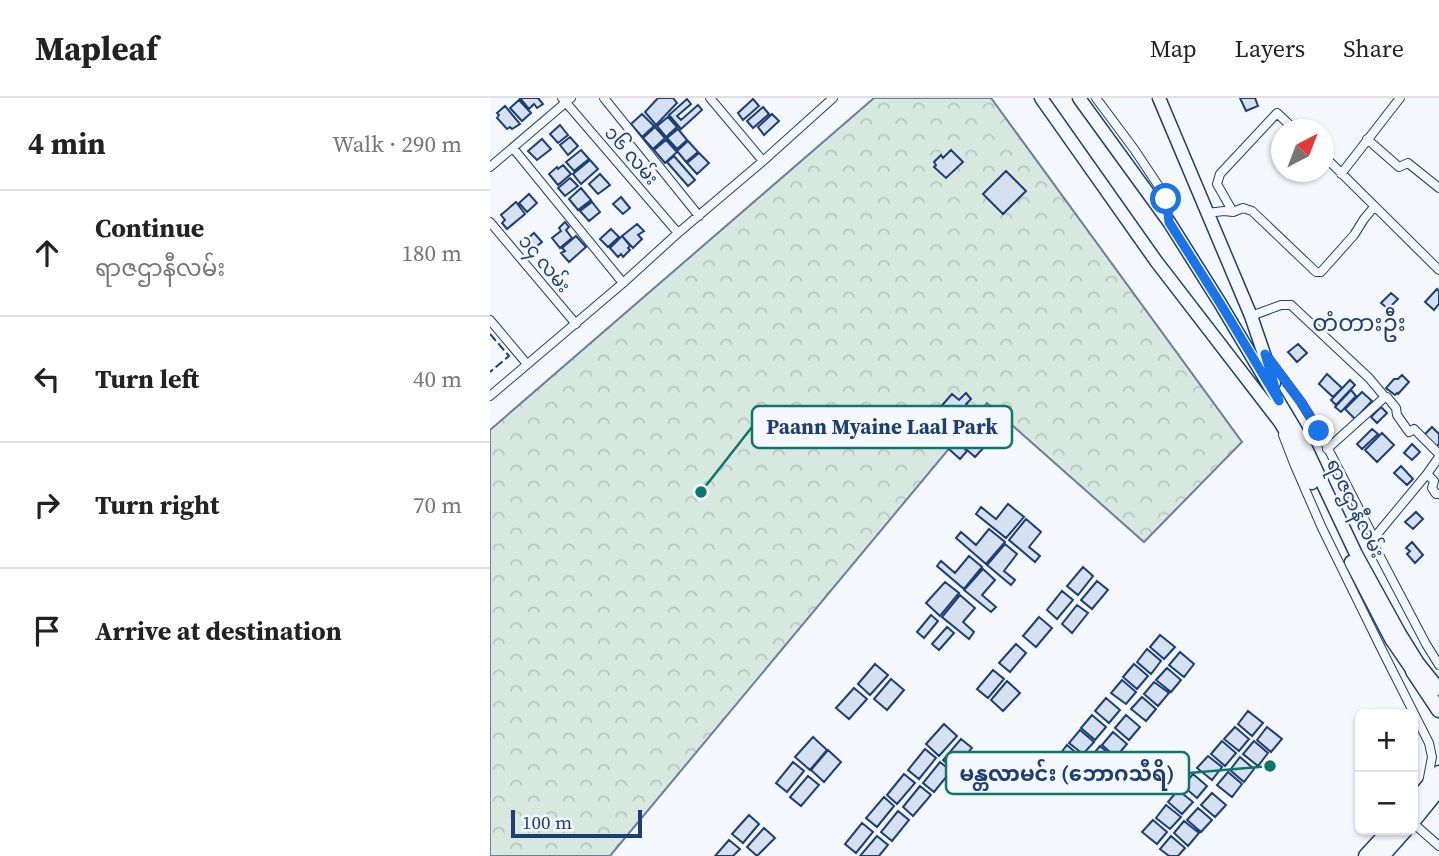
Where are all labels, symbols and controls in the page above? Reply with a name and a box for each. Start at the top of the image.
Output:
text: Mapleaf [35,26,158,71]
text: Map [1150,32,1197,65]
text: Layers [1235,32,1305,65]
text: Share [1343,32,1404,65]
street label: ၁၆ လမ်း [599,119,666,190]
north arrow [1271,119,1334,182]
text: 4 min [28,123,106,164]
text: Walk · 290 m [332,128,462,160]
route start [1150,183,1181,214]
text: Continue [95,210,204,246]
street label: ၁၄ လမ်း [511,228,578,300]
icon: ahead [28,234,66,272]
text: 180 m [401,237,462,269]
text: ရာဇဌာနီလမ်း [95,252,225,284]
district label: တံတားဦး [1312,307,1406,342]
icon: left [28,360,66,398]
text: Turn left [95,361,199,397]
text: 40 m [413,363,462,395]
callout: Paann Myaine Laal Park [752,406,1012,448]
text: Paann Myaine Laal Park [766,412,998,441]
route end [1303,415,1334,446]
street label: ရာဇဌာနီလမ်း [1318,454,1392,563]
icon: right [28,486,66,524]
text: Turn right [95,487,219,523]
text: 70 m [413,489,462,521]
icon: arrive [28,612,66,650]
text: Arrive at destination [95,613,342,649]
map controls [1355,709,1418,835]
button: + [1355,709,1418,772]
callout: မန္တလာမင်း (ဘောဂသီရိ) [946,752,1189,794]
text: မန္တလာမင်း (ဘောဂသီရိ) [960,758,1174,791]
button: − [1355,772,1418,835]
scale bar [511,807,642,839]
text: 100 m [522,809,572,835]

